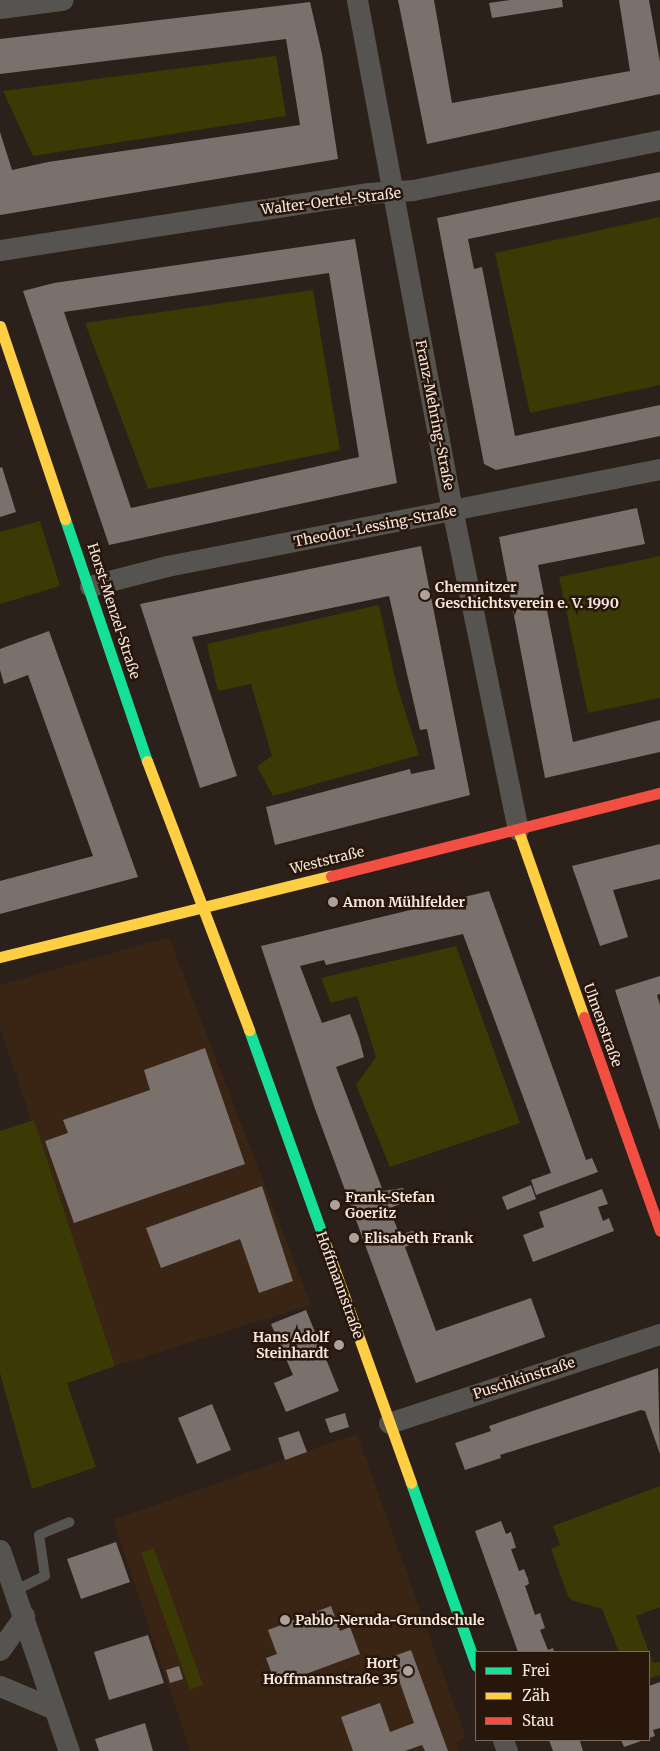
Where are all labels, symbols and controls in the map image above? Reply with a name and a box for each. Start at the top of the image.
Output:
street label: Walter-Oertel-Straße [260,184,402,218]
street label: Franz-Mehring-Straße [412,338,458,492]
street label: Theodor-Lessing-Straße [292,502,458,550]
street label: Horst-Menzel-Straße [84,541,144,681]
place label: Chemnitzer Geschichtsverein e. V. 1990 [435,579,619,612]
marker: Chemnitzer Geschichtsverein e. V. 1990 [419,589,431,601]
street label: Weststraße [288,843,366,877]
place label: Amon Mühlfelder [343,894,465,910]
marker: Amon Mühlfelder [327,896,339,908]
street label: Ulmenstraße [580,981,626,1069]
place label: Frank-Stefan Goeritz [345,1189,435,1222]
marker: Frank-Stefan Goeritz [329,1199,341,1211]
street label: Hoffmannstraße [313,1229,367,1341]
place label: Elisabeth Frank [364,1230,473,1246]
marker: Elisabeth Frank [348,1232,360,1244]
place label: Hans Adolf Steinhardt [253,1329,329,1361]
marker: Hans Adolf Steinhardt [333,1339,345,1351]
street label: Puschkinstraße [471,1354,577,1402]
place label: Pablo-Neruda-Grundschule [295,1612,485,1628]
marker: Pablo-Neruda-Grundschule [279,1614,291,1626]
legend [475,1651,650,1741]
place label: Hort Hoffmannstraße 35 [263,1655,398,1688]
text: Frei [522,1661,550,1680]
marker: Hort Hoffmannstraße 35 [402,1665,414,1677]
text: Zäh [522,1686,550,1705]
text: Stau [522,1711,554,1730]

